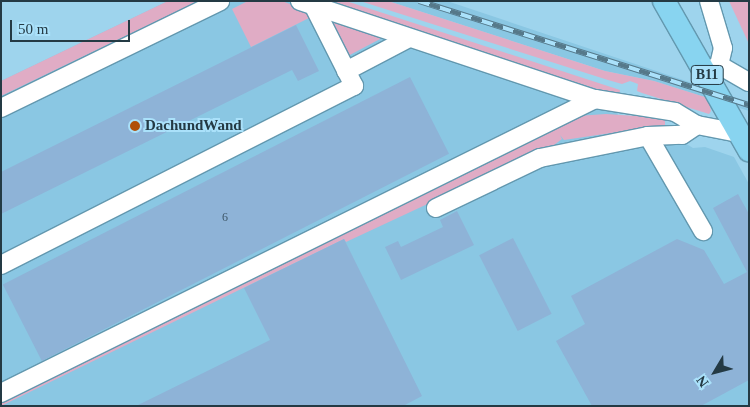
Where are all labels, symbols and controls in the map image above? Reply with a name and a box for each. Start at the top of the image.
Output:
scale bar [12,10,132,42]
text: 50 m [18,21,48,37]
road number: B11 [690,64,724,86]
place label: DachundWand [145,117,242,135]
marker: DachundWand [129,120,141,132]
house number: 6 [222,211,228,225]
north arrow [690,347,740,397]
text: N [694,373,712,390]

